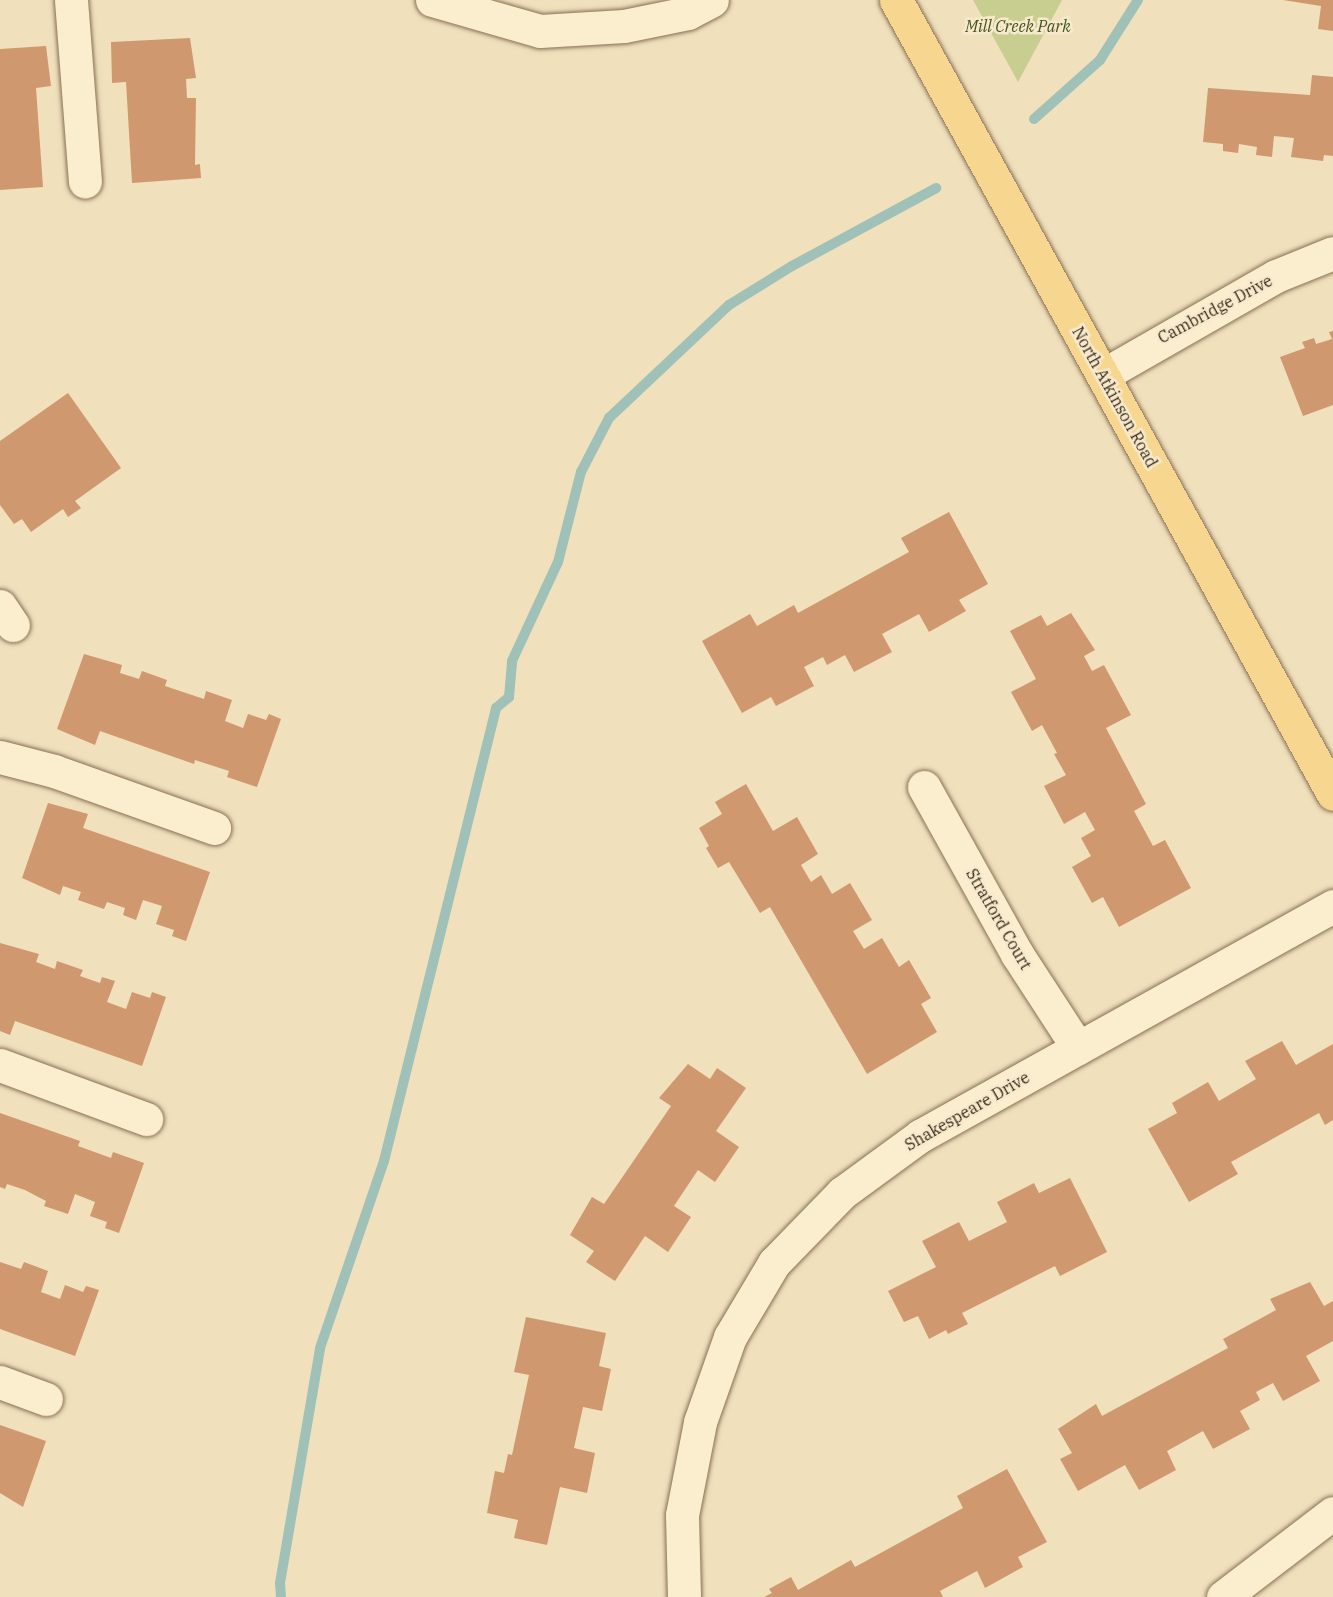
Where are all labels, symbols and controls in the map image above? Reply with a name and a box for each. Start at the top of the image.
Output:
park label: Mill Creek Park [965,16,1071,36]
street label: Cambridge Drive [1154,271,1276,347]
street label: North Atkinson Road [1068,323,1162,471]
street label: Stratford Court [962,865,1036,973]
street label: Shakespeare Drive [901,1067,1033,1155]

